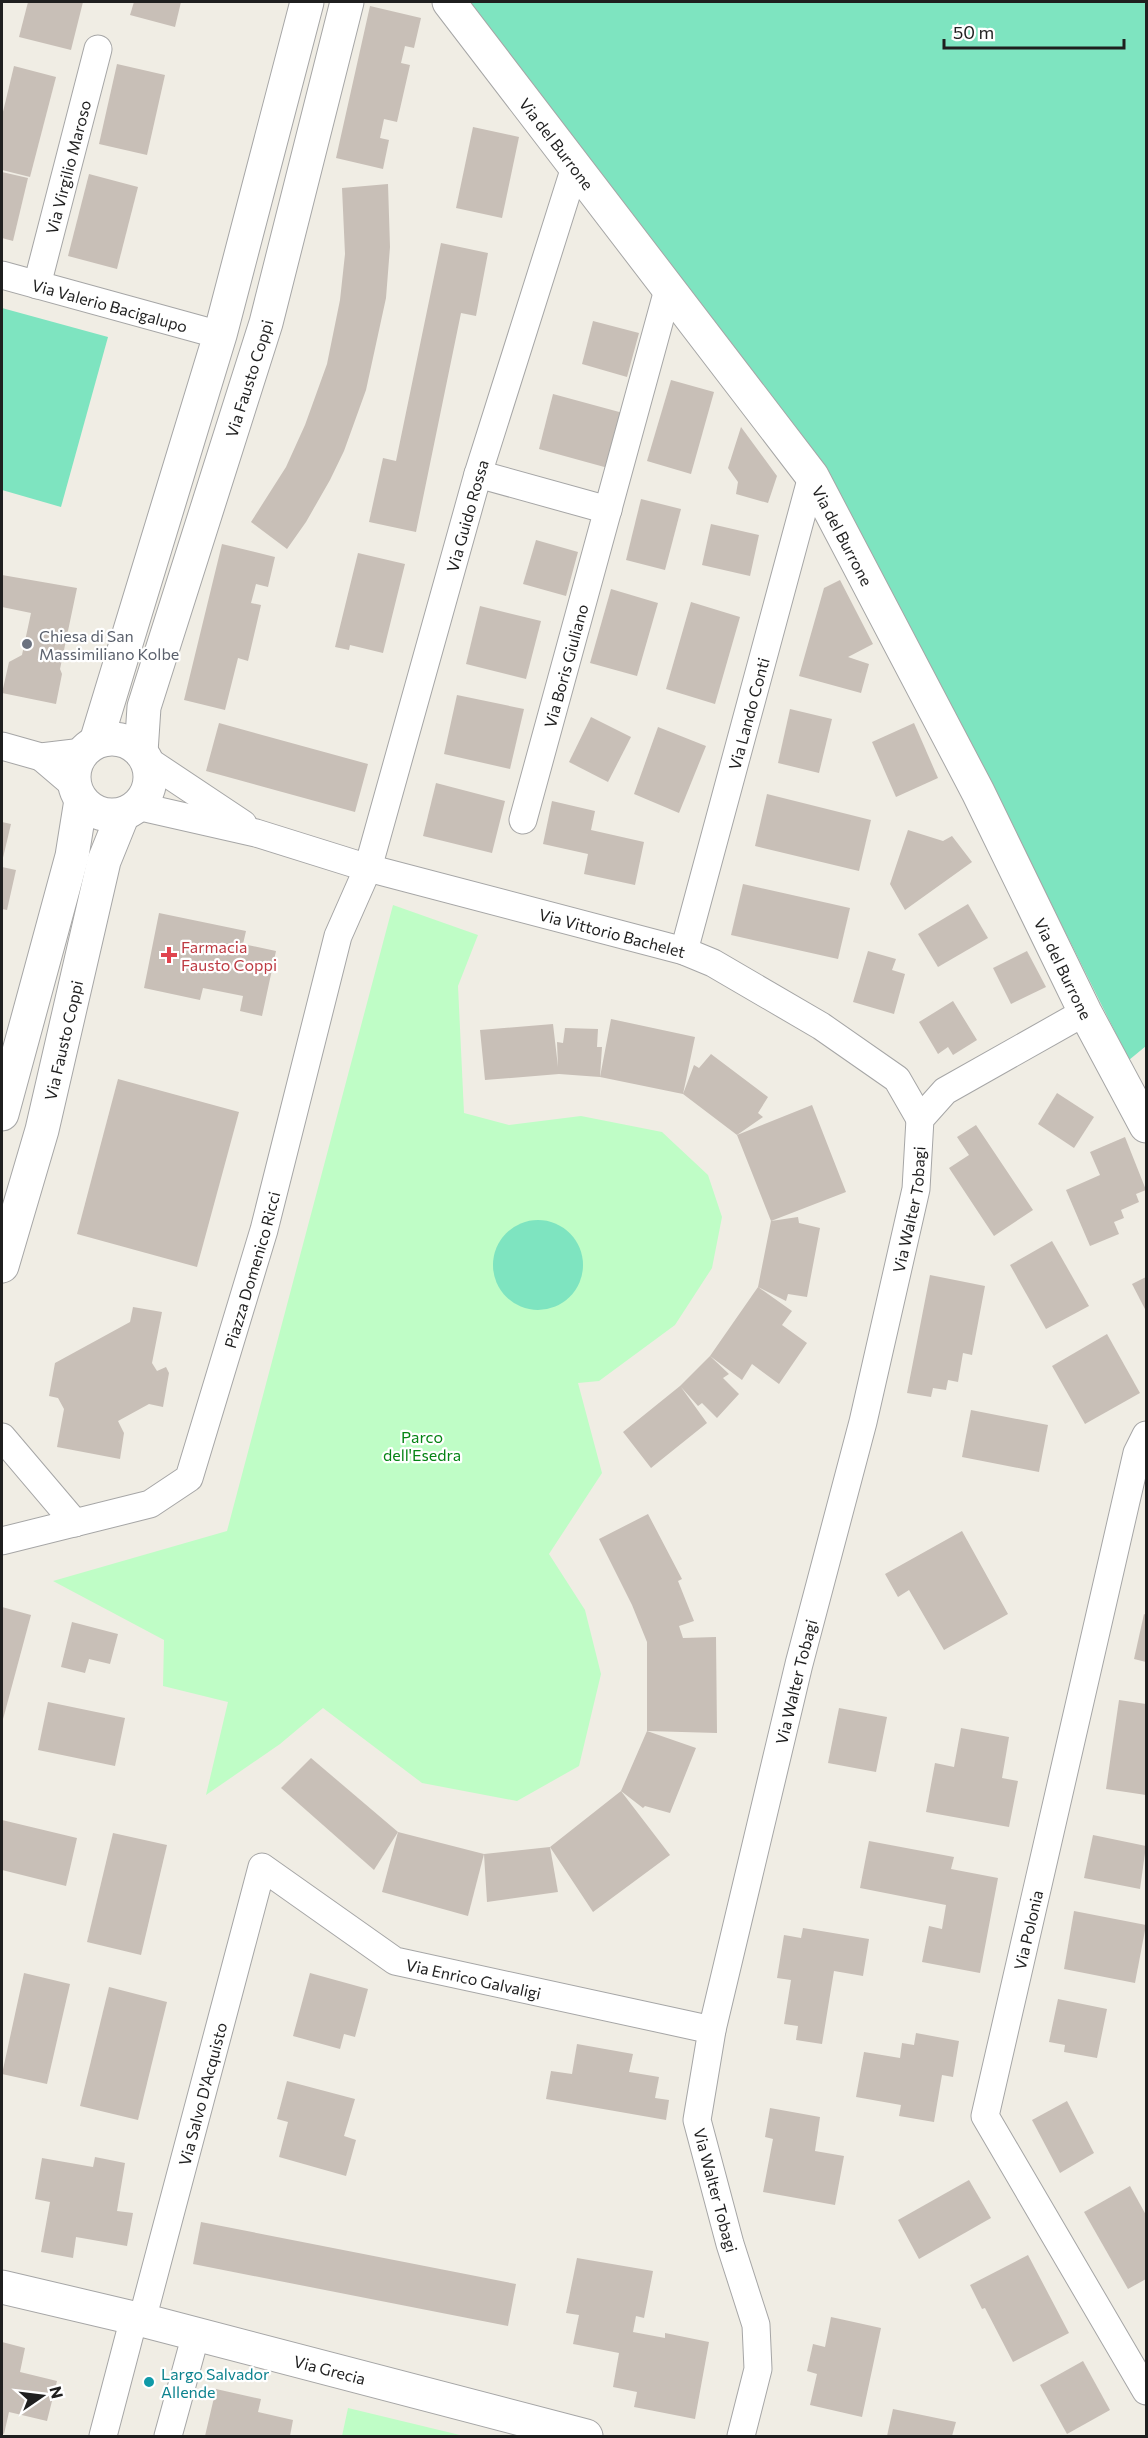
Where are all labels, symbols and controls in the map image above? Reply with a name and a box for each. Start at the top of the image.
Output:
scale bar [944,12,1124,50]
text: 50 m [953,21,994,43]
street label: Via del Burrone [516,94,598,193]
street label: Via Virgilio Maroso [41,98,94,236]
street label: Via Valerio Bacigalupo [30,274,190,335]
street label: Via Fausto Coppi [221,317,276,440]
street label: Via Guido Rossa [442,457,492,574]
street label: Via del Burrone [809,482,877,589]
street label: Via Boris Giuliano [539,602,591,730]
place label: Chiesa di San Massimiliano Kolbe [39,626,179,663]
marker: Chiesa di San Massimiliano Kolbe [20,637,34,651]
street label: Via Lando Conti [724,655,772,772]
street label: Via Vittorio Bachelet [537,904,688,961]
street label: Via del Burrone [1031,914,1096,1022]
place label: Farmacia Fausto Coppi [181,937,277,974]
marker: Farmacia Fausto Coppi [162,948,176,962]
street label: Via Fausto Coppi [40,978,86,1102]
street label: Via Walter Tobagi [888,1146,928,1274]
street label: Piazza Domenico Ricci [219,1189,283,1350]
park label: Parco dell'Esedra [383,1427,461,1464]
street label: Via Walter Tobagi [771,1617,820,1746]
street label: Via Polonia [1010,1888,1046,1972]
street label: Via Enrico Galvaligi [404,1954,543,2002]
street label: Via Salvo D'Acquisto [174,2020,230,2167]
street label: Via Walter Tobagi [690,2126,742,2254]
street label: Via Grecia [292,2351,368,2388]
place label: Largo Salvador Allende [161,2364,270,2401]
north arrow [12,2366,72,2426]
marker: Largo Salvador Allende [142,2375,156,2389]
text: N [46,2384,68,2400]

